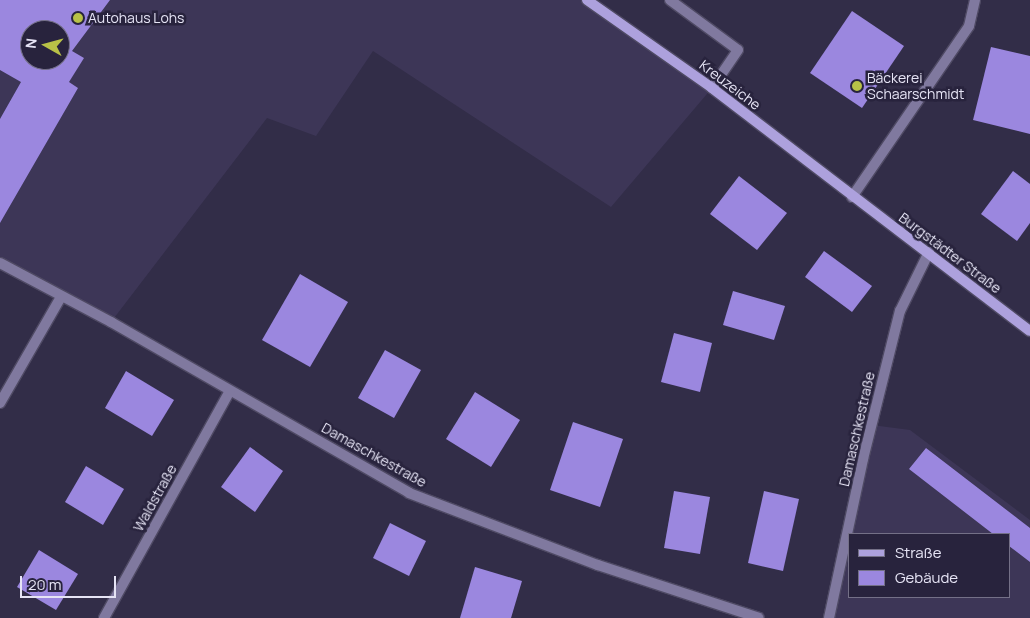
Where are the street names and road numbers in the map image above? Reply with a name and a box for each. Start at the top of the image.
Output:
street label: Kreuzeiche [696,57,764,113]
street label: Burgstädter Straße [896,209,1004,297]
street label: Damaschkestraße [836,370,878,488]
street label: Damaschkestraße [319,419,429,491]
street label: Waldstraße [130,462,180,534]

